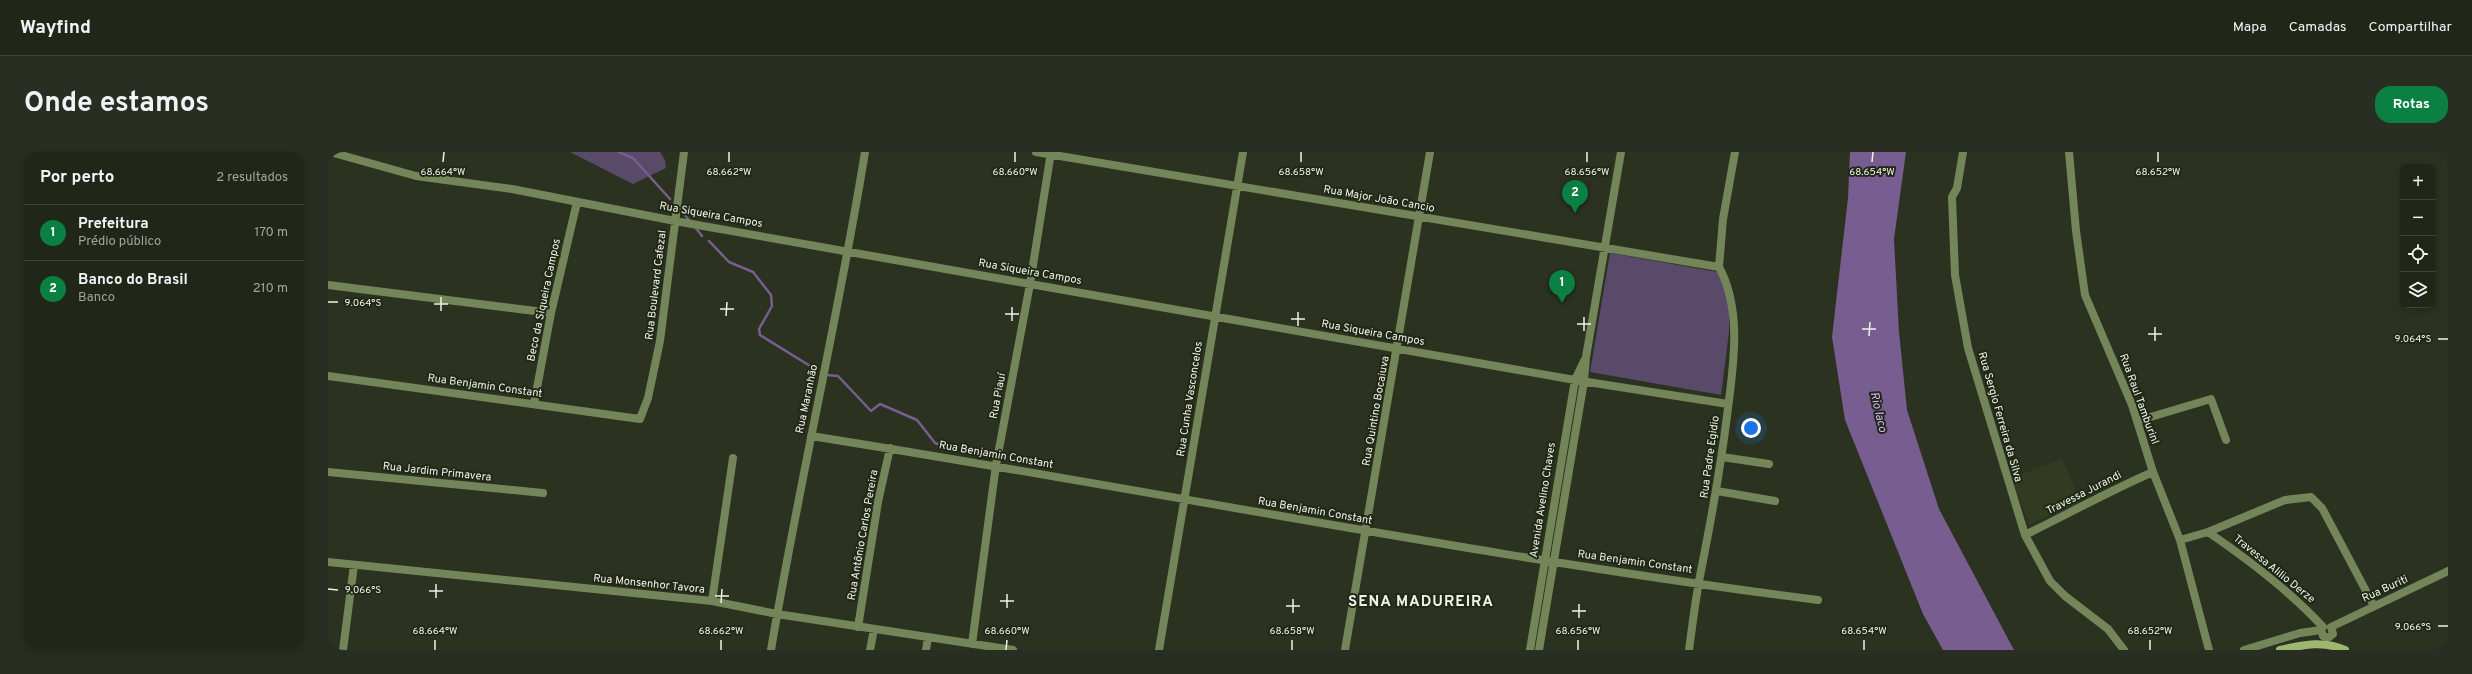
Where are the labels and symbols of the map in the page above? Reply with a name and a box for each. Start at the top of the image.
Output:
text: 68.664°W [421,166,465,179]
text: 68.662°W [707,166,751,179]
text: 68.660°W [992,166,1038,179]
text: 68.658°W [1278,166,1324,179]
text: 68.656°W [1565,166,1609,179]
text: 68.654°W [1849,166,1895,179]
text: 68.652°W [2135,166,2181,179]
pin: 2 [1562,180,1588,213]
street label: Rua Major João Cancio [1322,182,1436,216]
street label: Rua Siqueira Campos [658,199,764,231]
street label: Rua Boulevard Cafezal [642,229,670,341]
street label: Beco da Siqueira Campos [524,237,564,363]
street label: Rua Siqueira Campos [977,256,1083,288]
pin: 1 [1549,270,1575,303]
text: 9.064°S [345,297,381,310]
street label: Rua Siqueira Campos [1320,317,1426,349]
text: 9.064°S [2395,333,2431,346]
street label: Rua Cunha Vasconcelos [1174,340,1206,458]
street label: Rua Sergio Ferreira da Silva [1975,350,2025,484]
street label: Rua Raul Tamburinl [2116,352,2162,446]
street label: Rua Quintino Bocaiuva [1359,355,1393,467]
street label: Rua Maranhão [793,363,821,435]
street label: Rua Benjamin Constant [427,371,543,401]
street label: Rua Piauí [987,371,1010,420]
water label: Rio Iaco [1866,390,1891,434]
street label: Rua Padre Egidio [1697,415,1723,499]
your location [1741,418,1761,438]
street label: Rua Benjamin Constant [938,438,1054,472]
street label: Avenida Avelino Chaves [1527,441,1559,559]
street label: Rua Jardim Primavera [382,459,492,485]
street label: Rua Antônio Carlos Pereira [845,468,881,601]
street label: Travessa Jurandi [2044,468,2124,518]
street label: Rua Benjamin Constant [1257,494,1373,528]
street label: Travessa Alilio Derze [2230,532,2318,606]
street label: Rua Benjamin Constant [1577,547,1693,577]
street label: Rua Monsenhor Tavora [593,571,706,597]
street label: Rua Buriti [2360,572,2410,606]
text: 9.066°S [345,584,381,597]
district label: SENA MADUREIRA [1348,593,1494,612]
text: 9.066°S [2395,621,2431,634]
text: 68.664°W [413,625,457,638]
text: 68.662°W [699,625,743,638]
text: 68.660°W [984,625,1030,638]
text: 68.658°W [1269,625,1315,638]
text: 68.656°W [1556,625,1600,638]
text: 68.654°W [1841,625,1887,638]
text: 68.652°W [2127,625,2173,638]

